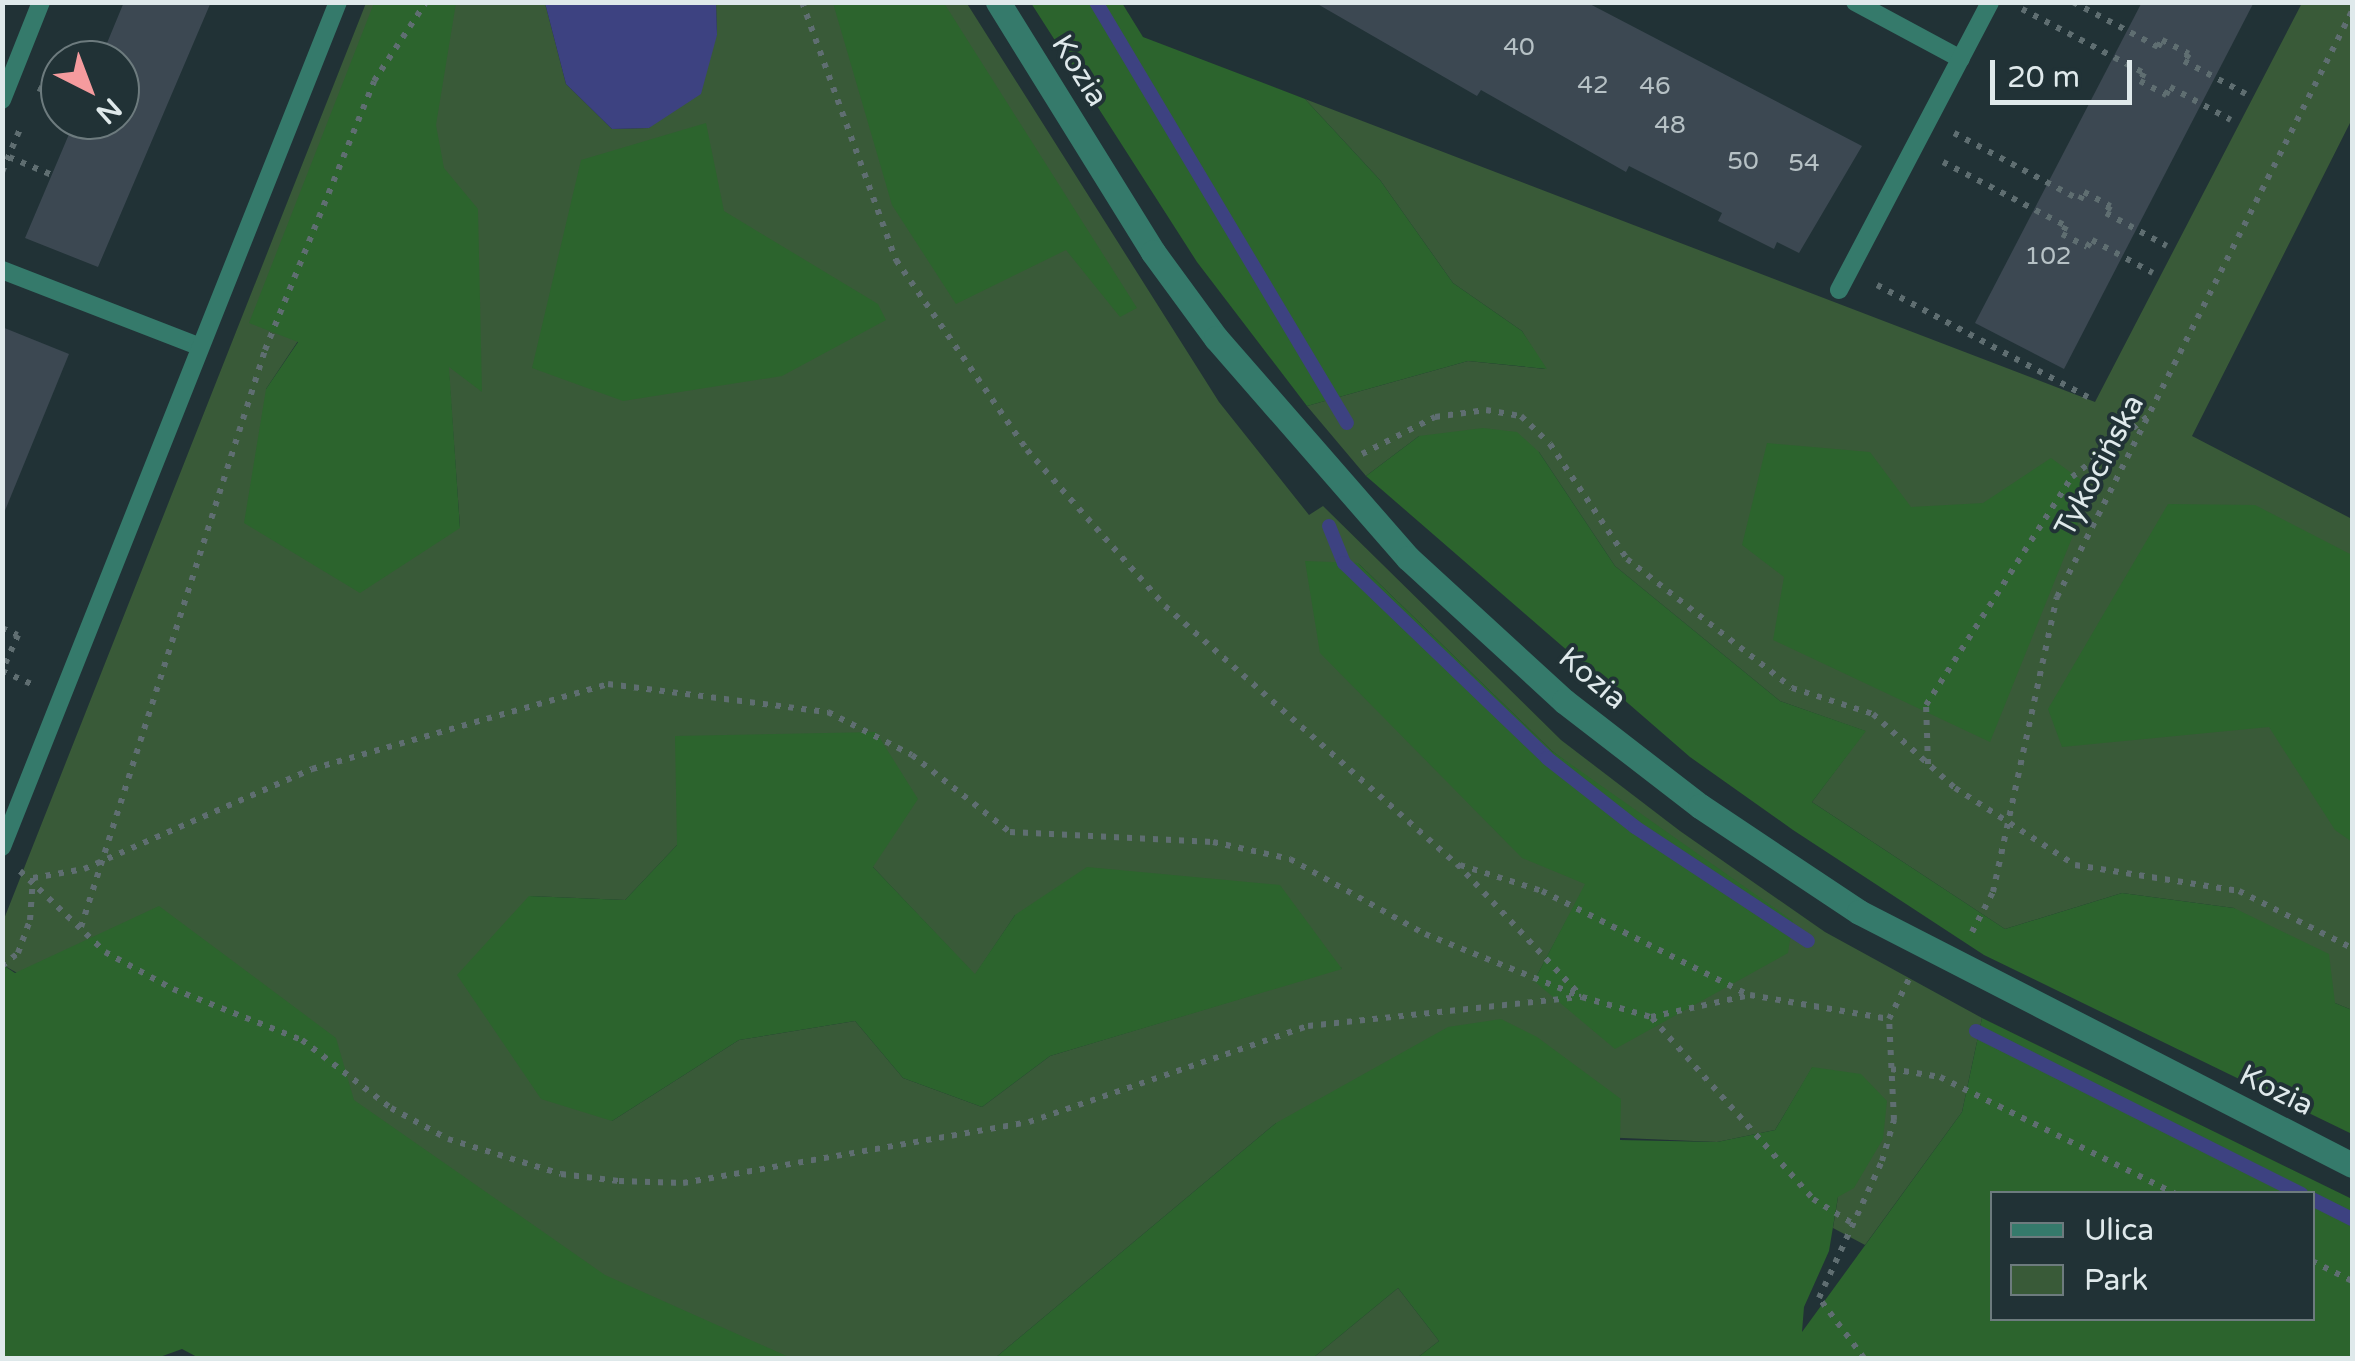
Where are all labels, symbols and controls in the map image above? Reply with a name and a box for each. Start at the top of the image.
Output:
street label: Kozia [1043,29,1115,113]
house number: 40 [1503,32,1535,62]
north arrow [40,40,140,140]
scale bar [1995,40,2138,102]
text: 20 m [2007,59,2080,96]
house number: 42 [1577,70,1609,100]
house number: 46 [1639,71,1671,101]
text: N [89,91,128,131]
house number: 48 [1654,110,1686,140]
house number: 50 [1727,146,1759,176]
house number: 54 [1788,148,1820,178]
house number: 102 [2024,241,2072,271]
street label: Tykocińska [2048,389,2152,543]
street label: Kozia [1551,640,1633,718]
street label: Kozia [2233,1058,2319,1124]
legend [1990,1191,2315,1321]
text: Ulica [2084,1212,2154,1249]
text: Park [2084,1262,2148,1299]

